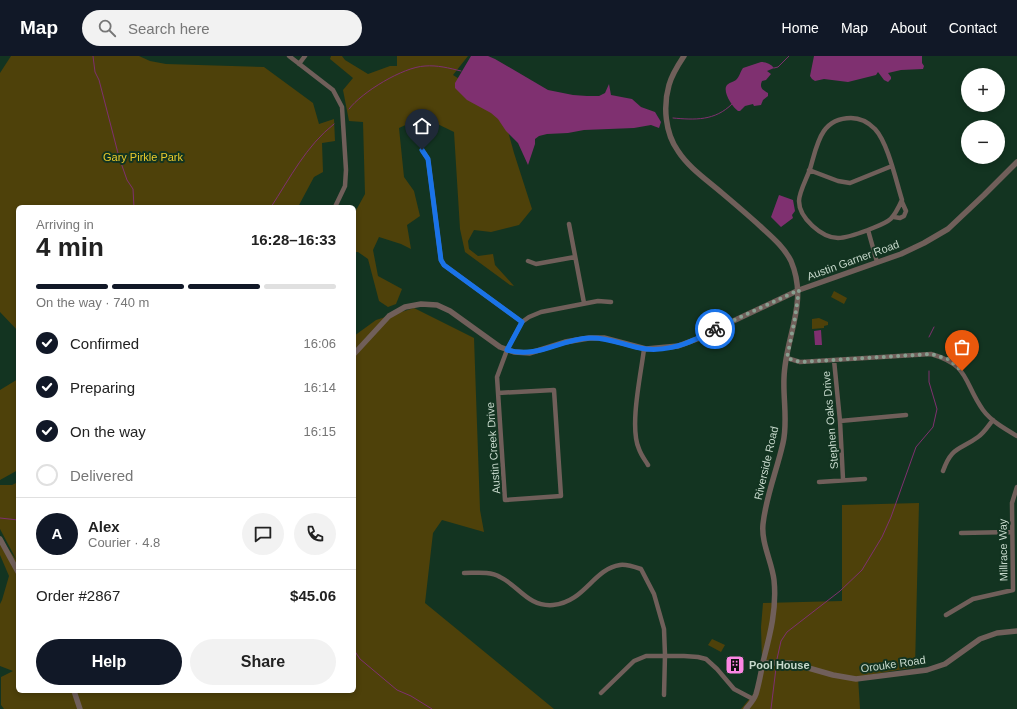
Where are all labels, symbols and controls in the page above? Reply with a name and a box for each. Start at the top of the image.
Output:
search box [82,10,362,46]
text: Map [20,17,58,38]
icon: search [96,17,118,39]
text: Search here [128,20,210,37]
text: Home [782,20,819,36]
text: Map [841,20,868,36]
text: About [890,20,927,36]
text: Contact [949,20,997,36]
map controls [961,68,1005,164]
button: + [961,68,1005,112]
pin [405,109,439,150]
icon: home [411,115,433,137]
button: − [961,120,1005,164]
park label: Gary Pirkle Park [103,151,184,163]
text: Arriving in [36,217,94,232]
text: 16:28–16:33 [251,231,336,248]
text: 4 min [36,232,104,262]
street label: Austin Garner Road [805,238,901,282]
text: On the way · 740 m [36,295,149,310]
courier [695,309,735,349]
icon: bike [704,318,726,340]
pin [945,330,979,371]
icon: check [36,332,58,354]
text: Confirmed [70,335,139,352]
text: 16:06 [303,336,336,351]
icon: bag [951,336,973,358]
street label: Stephen Oaks Drive [820,370,840,470]
icon: check [36,376,58,398]
text: Preparing [70,379,135,396]
text: 16:14 [303,380,336,395]
street label: Austin Creek Drive [484,402,502,494]
icon: check [36,420,58,442]
text: On the way [70,423,146,440]
text: 16:15 [303,424,336,439]
street label: Riverside Road [752,425,780,501]
text: Delivered [70,467,133,484]
button: chat [242,513,284,555]
button: phone [294,513,336,555]
text: Alex [88,518,120,535]
street label: Millrace Way [996,518,1010,581]
text: A [52,525,62,542]
text: Courier · 4.8 [88,535,160,550]
text: Order #2867 [36,587,120,604]
text: $45.06 [290,587,336,604]
button: Help [36,639,182,685]
button: Share [190,639,336,685]
building icon: Pool House [724,654,746,676]
street label: Orouke Road [860,654,926,674]
place label: Pool House [749,659,810,671]

